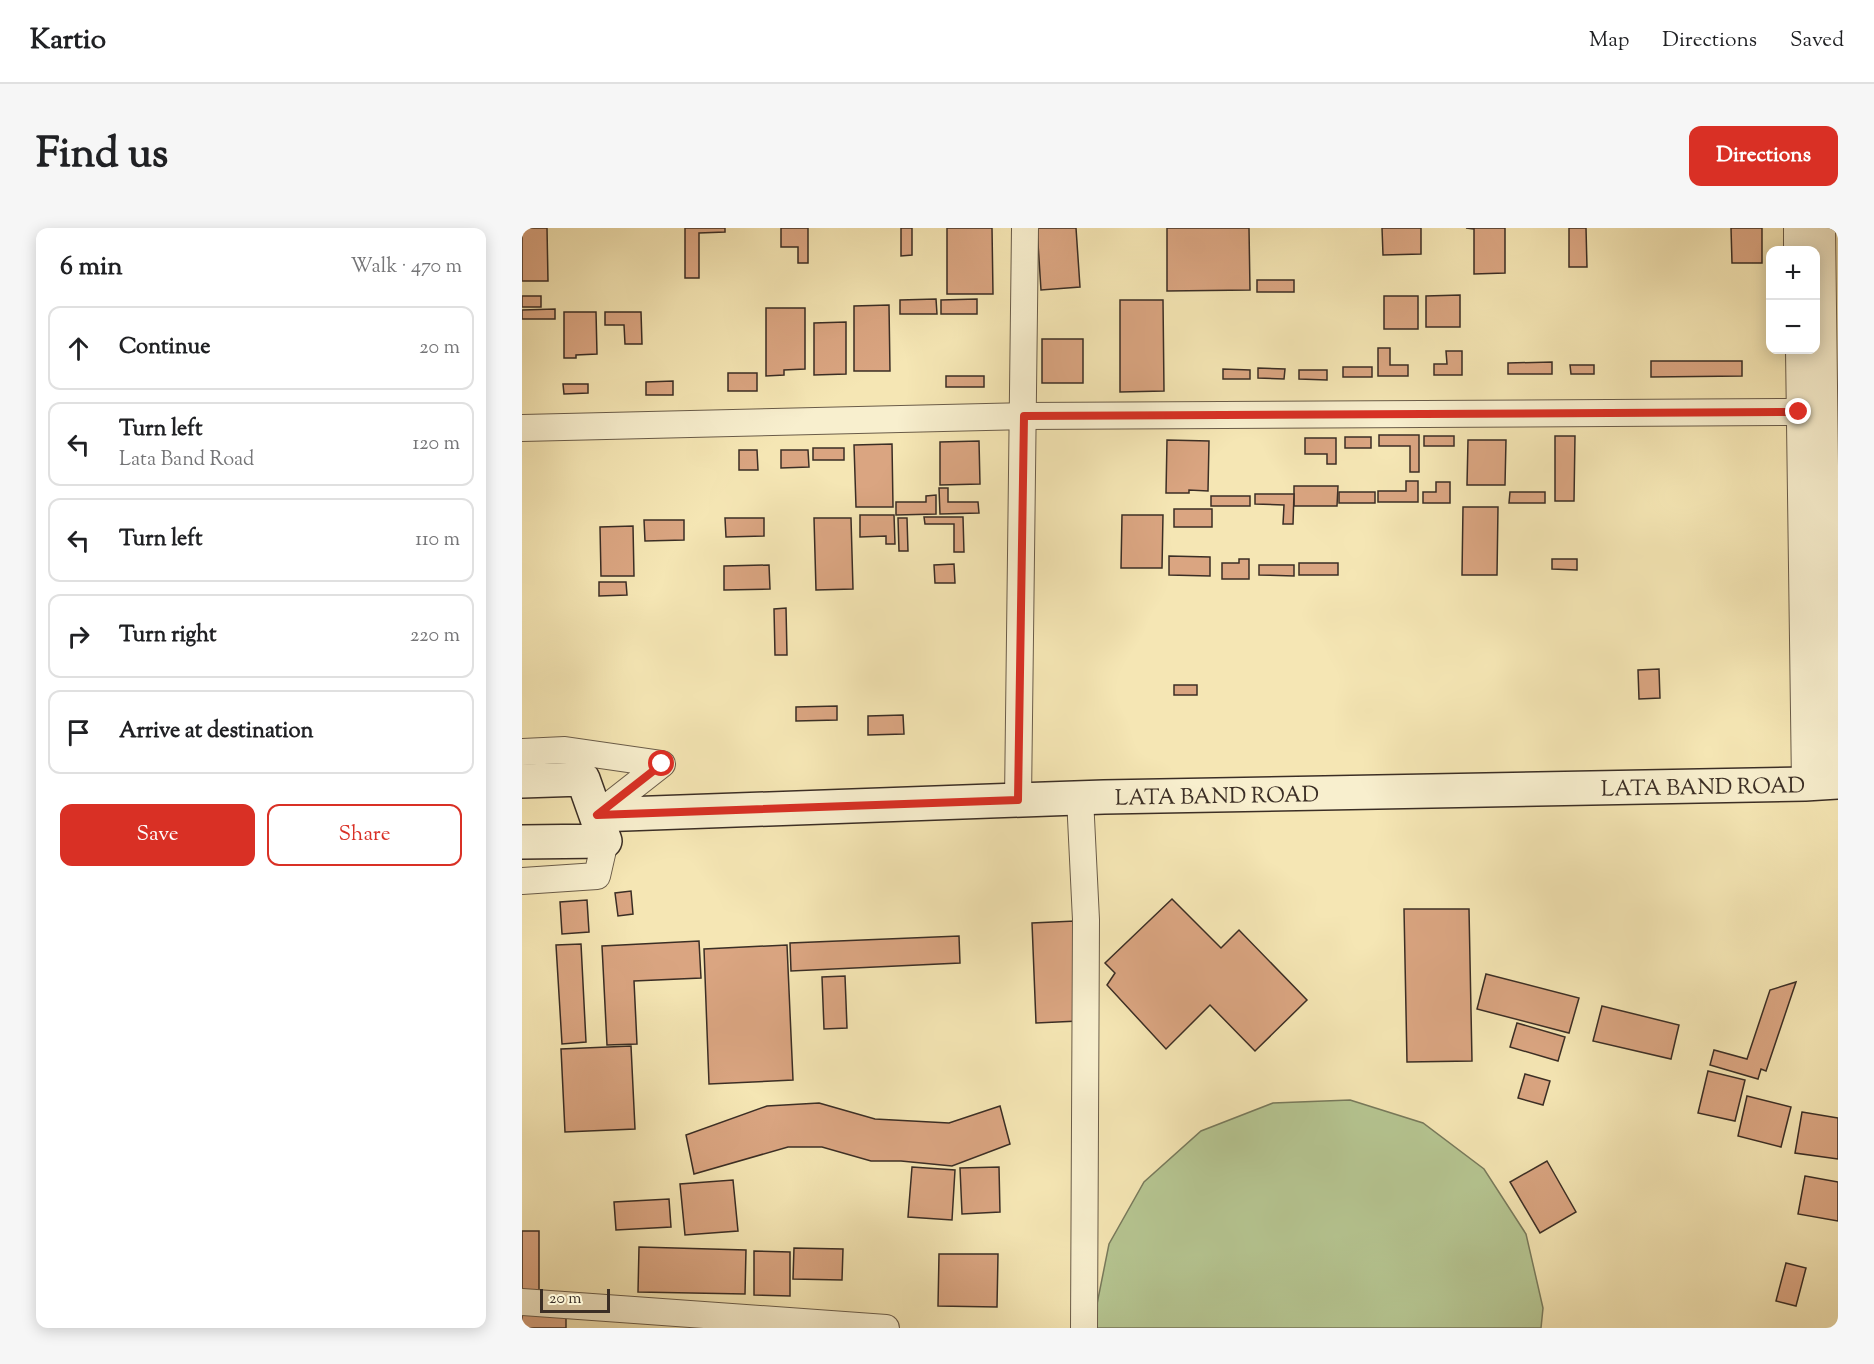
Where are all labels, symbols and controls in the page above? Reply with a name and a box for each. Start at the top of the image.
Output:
text: Kartio [30,21,106,61]
text: Map [1589,26,1629,56]
text: Directions [1662,26,1757,56]
text: Saved [1790,26,1844,56]
text: Find us [36,126,168,186]
button: Directions [1689,126,1838,186]
map controls [1766,246,1820,354]
button: + [1766,246,1820,300]
text: 6 min [60,249,123,286]
text: Walk · 470 m [350,253,462,282]
button: − [1766,300,1820,354]
icon: ahead [62,332,95,365]
text: Continue [119,332,210,364]
text: 20 m [419,334,460,363]
route end [1785,398,1811,424]
text: Turn left [119,414,202,446]
icon: left [62,428,95,461]
text: 120 m [412,430,460,459]
text: Lata Band Road [119,446,254,475]
icon: left [62,524,95,557]
text: Turn left [119,524,202,556]
text: 110 m [415,526,460,555]
icon: right [62,620,95,653]
text: Turn right [119,620,216,652]
text: 220 m [410,622,460,651]
icon: arrive [62,716,95,749]
text: Arrive at destination [119,716,314,748]
route start [648,750,674,776]
street label: LATA BAND ROAD [1601,771,1805,807]
street label: LATA BAND ROAD [1115,780,1319,816]
button: Save [60,804,255,866]
button: Share [267,804,462,866]
scale bar [540,1286,610,1314]
text: 20 m [549,1288,582,1311]

